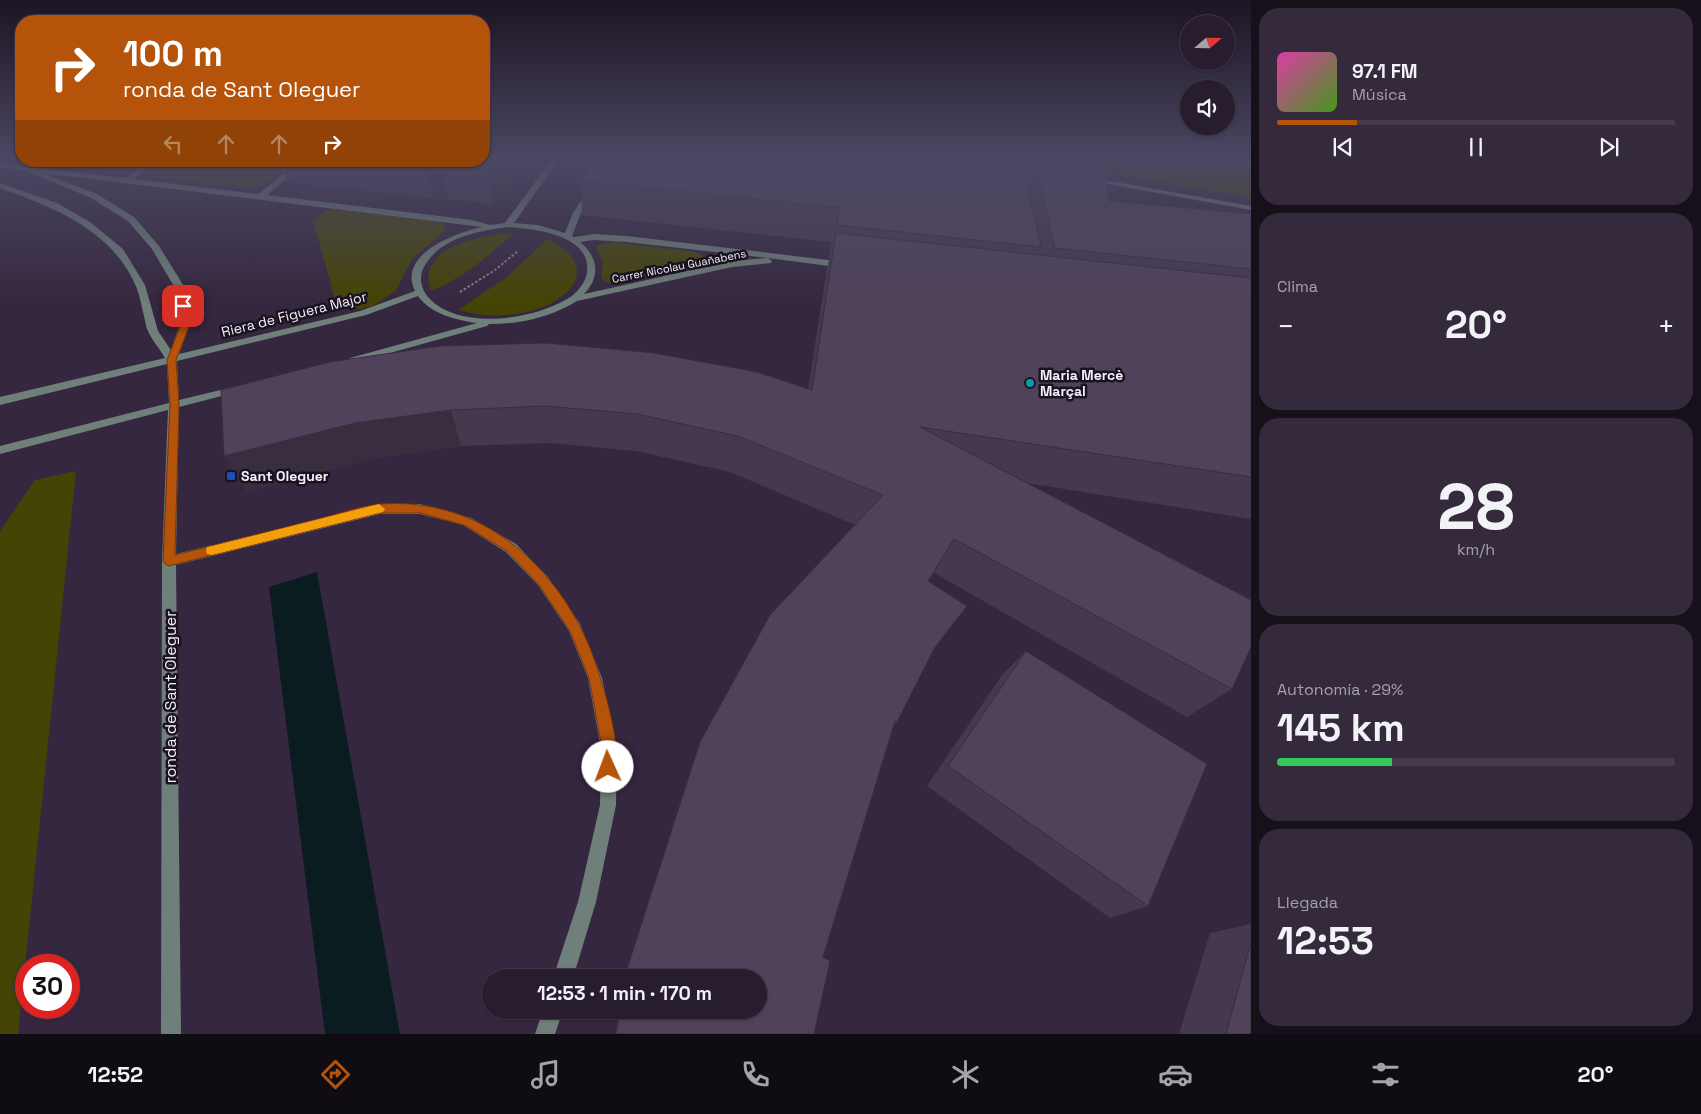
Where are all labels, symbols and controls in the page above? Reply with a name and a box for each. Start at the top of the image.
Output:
north arrow [1180,15,1235,70]
map controls [1180,15,1235,135]
text: 100 m [123,32,223,76]
icon: right [40,35,105,100]
text: 97.1 FM [1352,59,1418,84]
text: ronda de Sant Oleguer [123,75,360,103]
button: sound [1180,80,1235,135]
text: Música [1352,84,1407,105]
icon: left [159,130,187,158]
icon: ahead [212,130,240,158]
icon: ahead [265,130,293,158]
icon: right [318,130,346,158]
icon: previous [1329,133,1357,161]
icon: pause [1462,133,1490,161]
icon: next [1595,133,1623,161]
street label: Carrer Nicolau Guañabens [611,246,747,286]
text: Clima [1277,276,1318,297]
pin [162,285,204,327]
street label: Riera de Figuera Major [219,287,369,341]
icon: arrive [169,292,197,320]
text: 20° [1445,301,1507,349]
text: − [1277,308,1294,344]
text: + [1658,308,1675,344]
place label: Maria Mercè Marçal [1040,366,1123,400]
marker: Maria Mercè Marçal [1024,377,1036,389]
text: 28 [1437,465,1515,548]
place label: Sant Oleguer [241,467,329,485]
marker: Sant Oleguer [225,470,237,482]
text: km/h [1457,539,1495,560]
street label: ronda de Sant Oleguer [160,611,181,783]
text: Autonomía · 29% [1277,679,1403,700]
text: 145 km [1277,704,1405,752]
position arrow [581,740,633,792]
text: Llegada [1277,892,1338,913]
text: 12:53 [1277,917,1374,965]
speed limit sign: 30 [15,954,80,1019]
text: 12:53 · 1 min · 170 m [537,981,712,1006]
icon: directions [318,1057,353,1092]
icon: music [528,1057,563,1092]
icon: phone [738,1057,773,1092]
icon: climate [948,1057,983,1092]
icon: car [1158,1057,1193,1092]
icon: filters [1368,1057,1403,1092]
text: 12:52 [87,1060,143,1088]
text: 20° [1577,1060,1613,1088]

